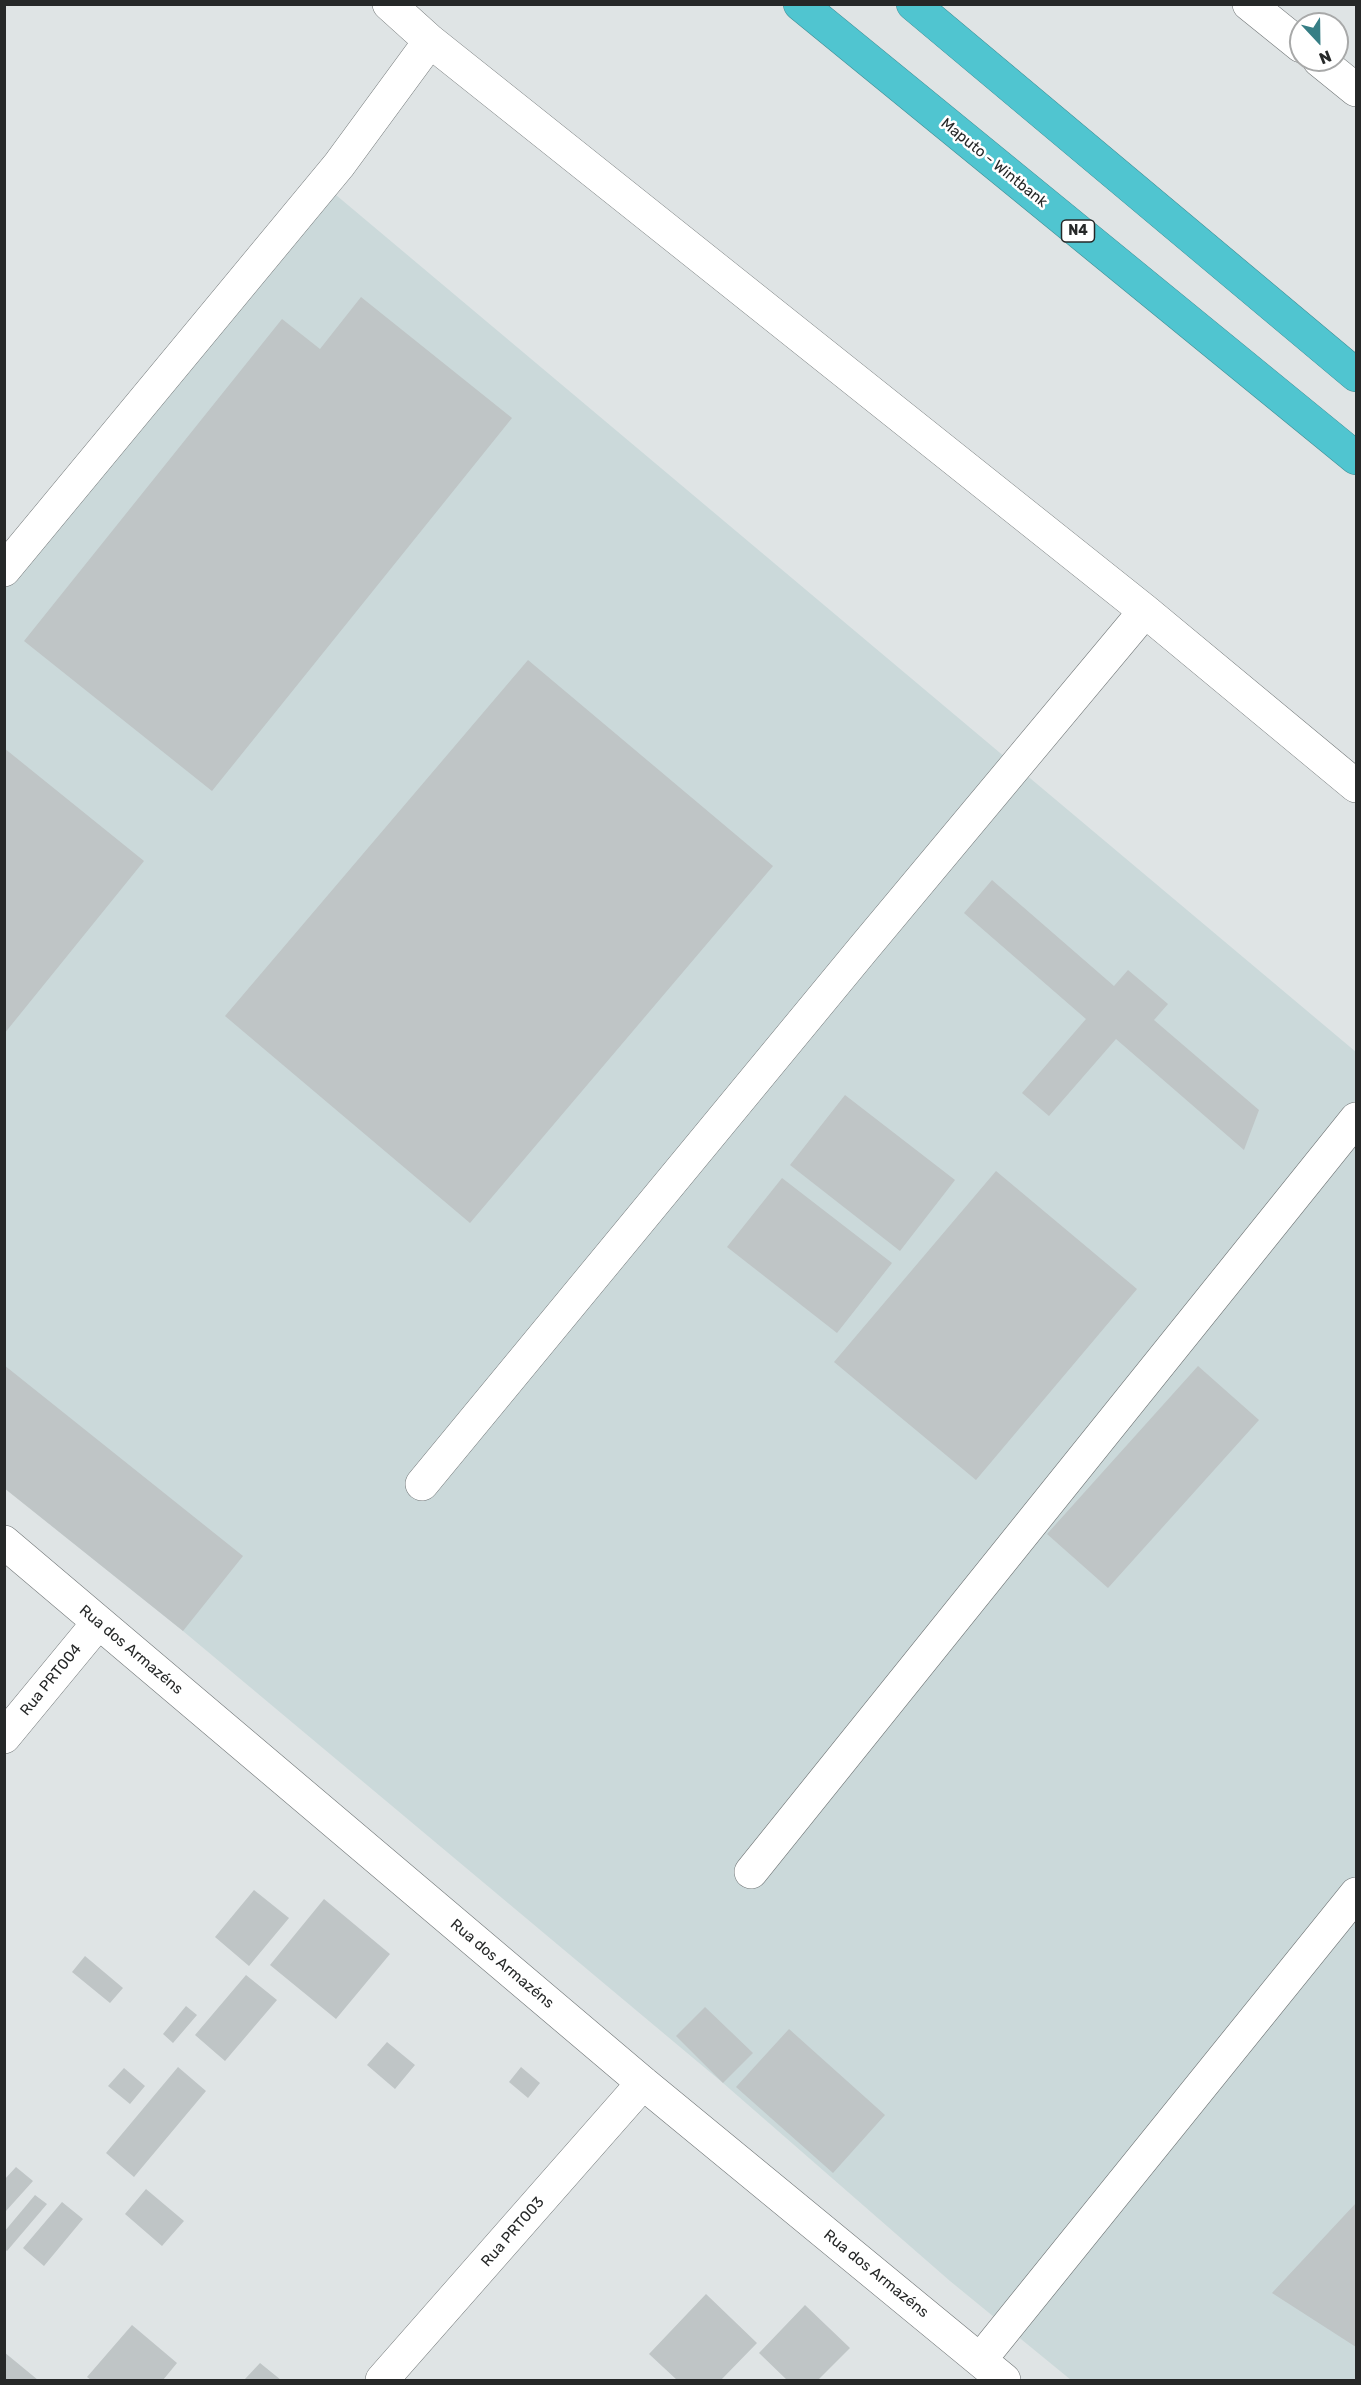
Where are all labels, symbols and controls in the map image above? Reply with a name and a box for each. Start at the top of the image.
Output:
north arrow [1289,12,1349,72]
text: N [1316,46,1334,68]
street label: Maputo - Wintbank [937,115,1051,211]
road number: N4 [1062,220,1094,242]
street label: Rua dos Armazéns [76,1601,186,1699]
street label: Rua PRT004 [17,1641,85,1719]
street label: Rua dos Armazéns [447,1915,557,2013]
street label: Rua PRT003 [478,2193,548,2271]
street label: Rua dos Armazéns [820,2226,932,2322]

